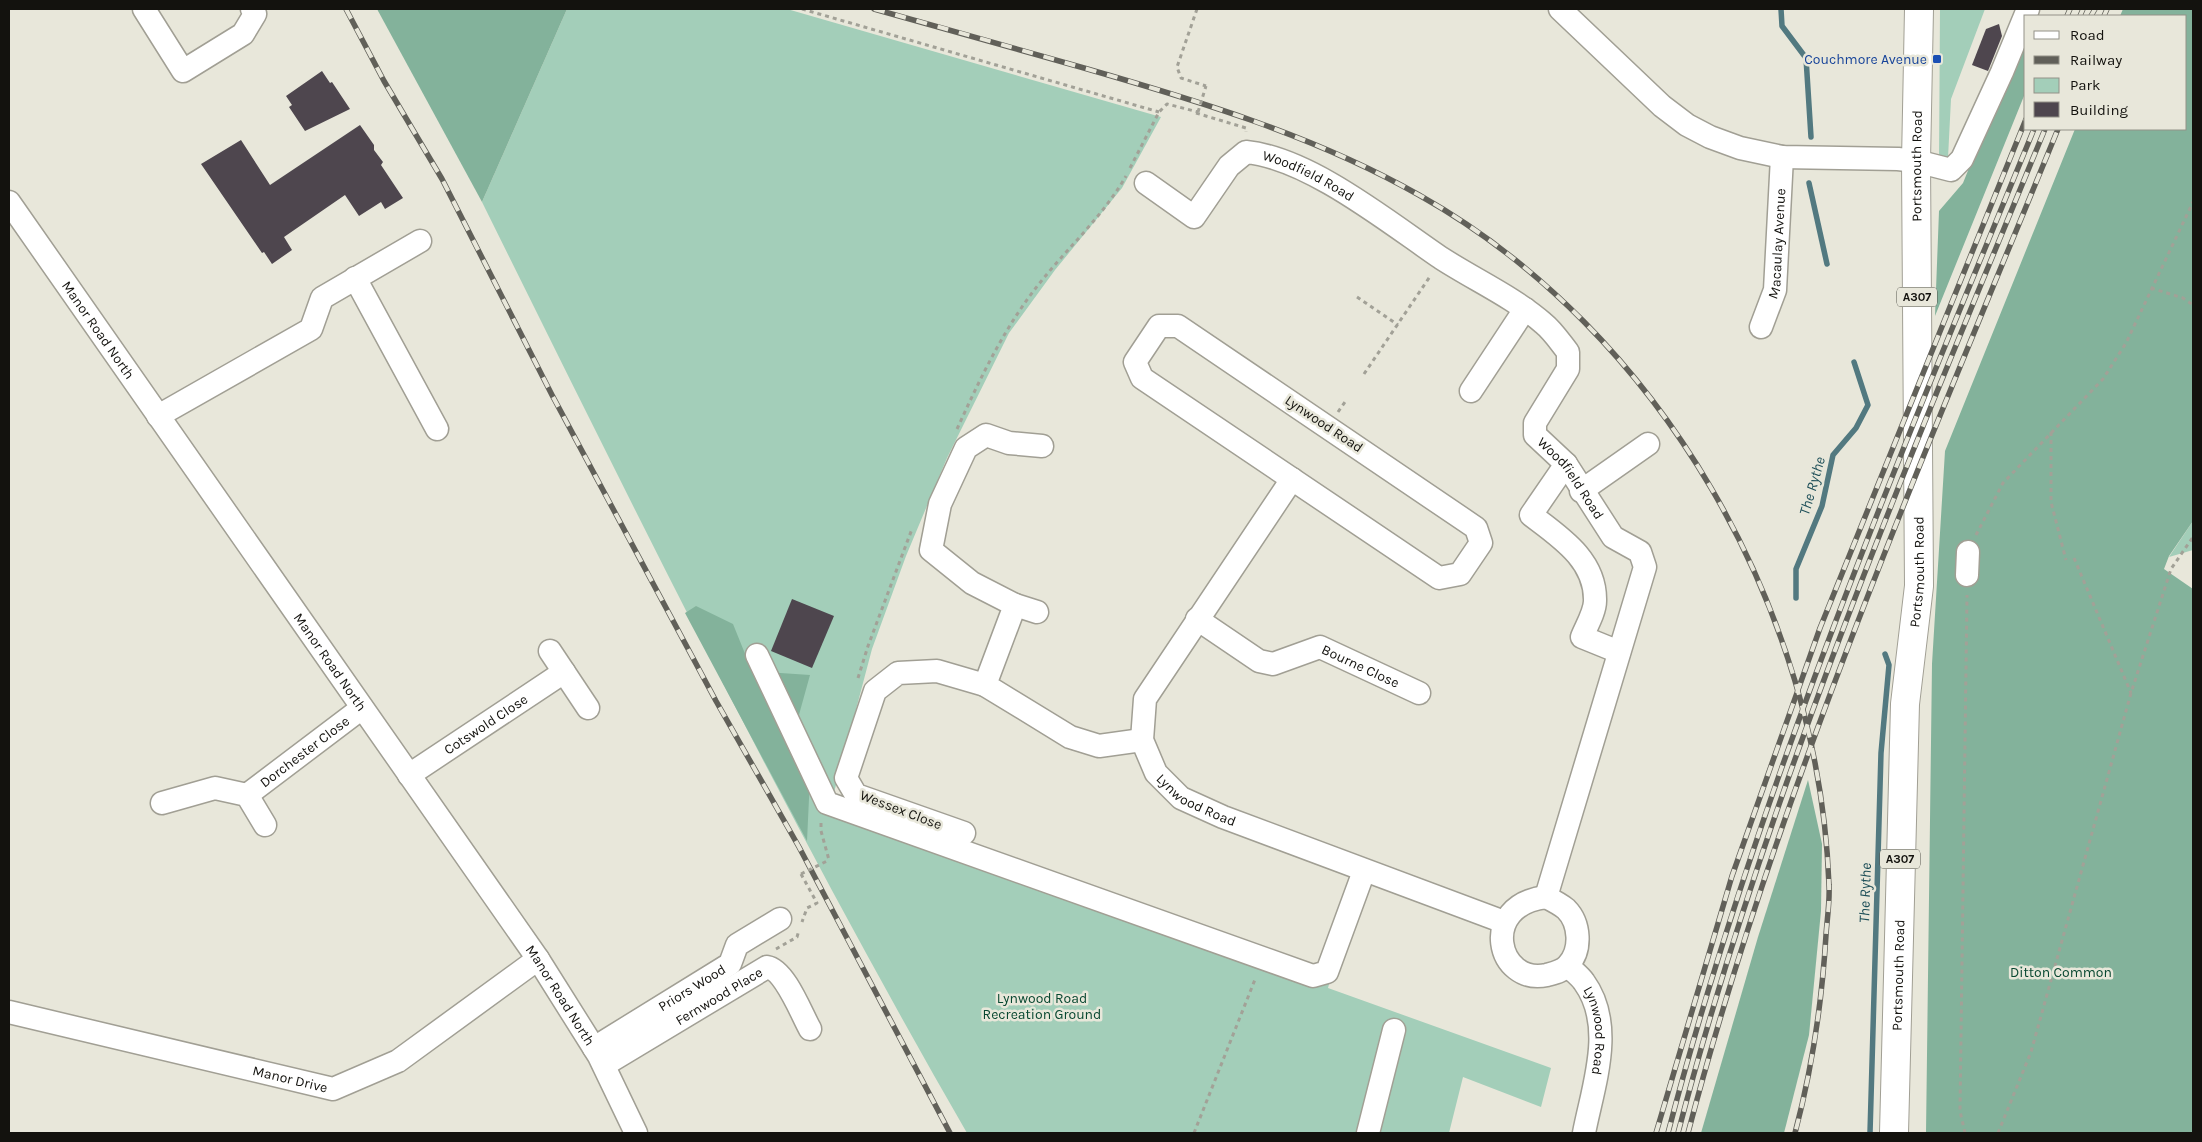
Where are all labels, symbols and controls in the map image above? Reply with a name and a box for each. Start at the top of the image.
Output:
legend [2024,15,2187,130]
text: Road [2070,26,2105,44]
place label: Couchmore Avenue [1804,51,1927,68]
text: Railway [2070,51,2122,69]
marker: Couchmore Avenue [1931,53,1943,65]
text: Park [2070,76,2100,94]
text: Building [2070,101,2128,119]
street label: Portsmouth Road [1907,110,1926,222]
street label: Woodfield Road [1261,147,1357,205]
street label: Macaulay Avenue [1764,188,1789,301]
street label: Manor Road North [58,278,138,382]
road number: A307 [1897,288,1937,306]
street label: Lynwood Road [1282,392,1366,456]
street label: Woodfield Road [1534,433,1608,522]
water label: The Rythe [1795,455,1829,517]
street label: Portsmouth Road [1906,516,1928,628]
street label: Manor Road North [290,610,370,714]
street label: Bourne Close [1319,641,1402,691]
street label: Cotswold Close [441,690,531,758]
street label: Dorchester Close [256,712,353,791]
street label: Lynwood Road [1153,770,1238,830]
street label: Wessex Close [858,787,944,833]
road number: A307 [1880,850,1920,869]
water label: The Rythe [1855,863,1875,923]
street label: Portsmouth Road [1888,919,1908,1031]
street label: Manor Road North [522,942,599,1048]
street label: Priors Wood [655,960,729,1015]
street label: Fernwood Place [672,963,765,1029]
park label: Ditton Common [2010,964,2112,981]
street label: Lynwood Road [1580,983,1609,1076]
park label: Lynwood Road Recreation Ground [983,990,1101,1023]
street label: Manor Drive [251,1062,330,1096]

